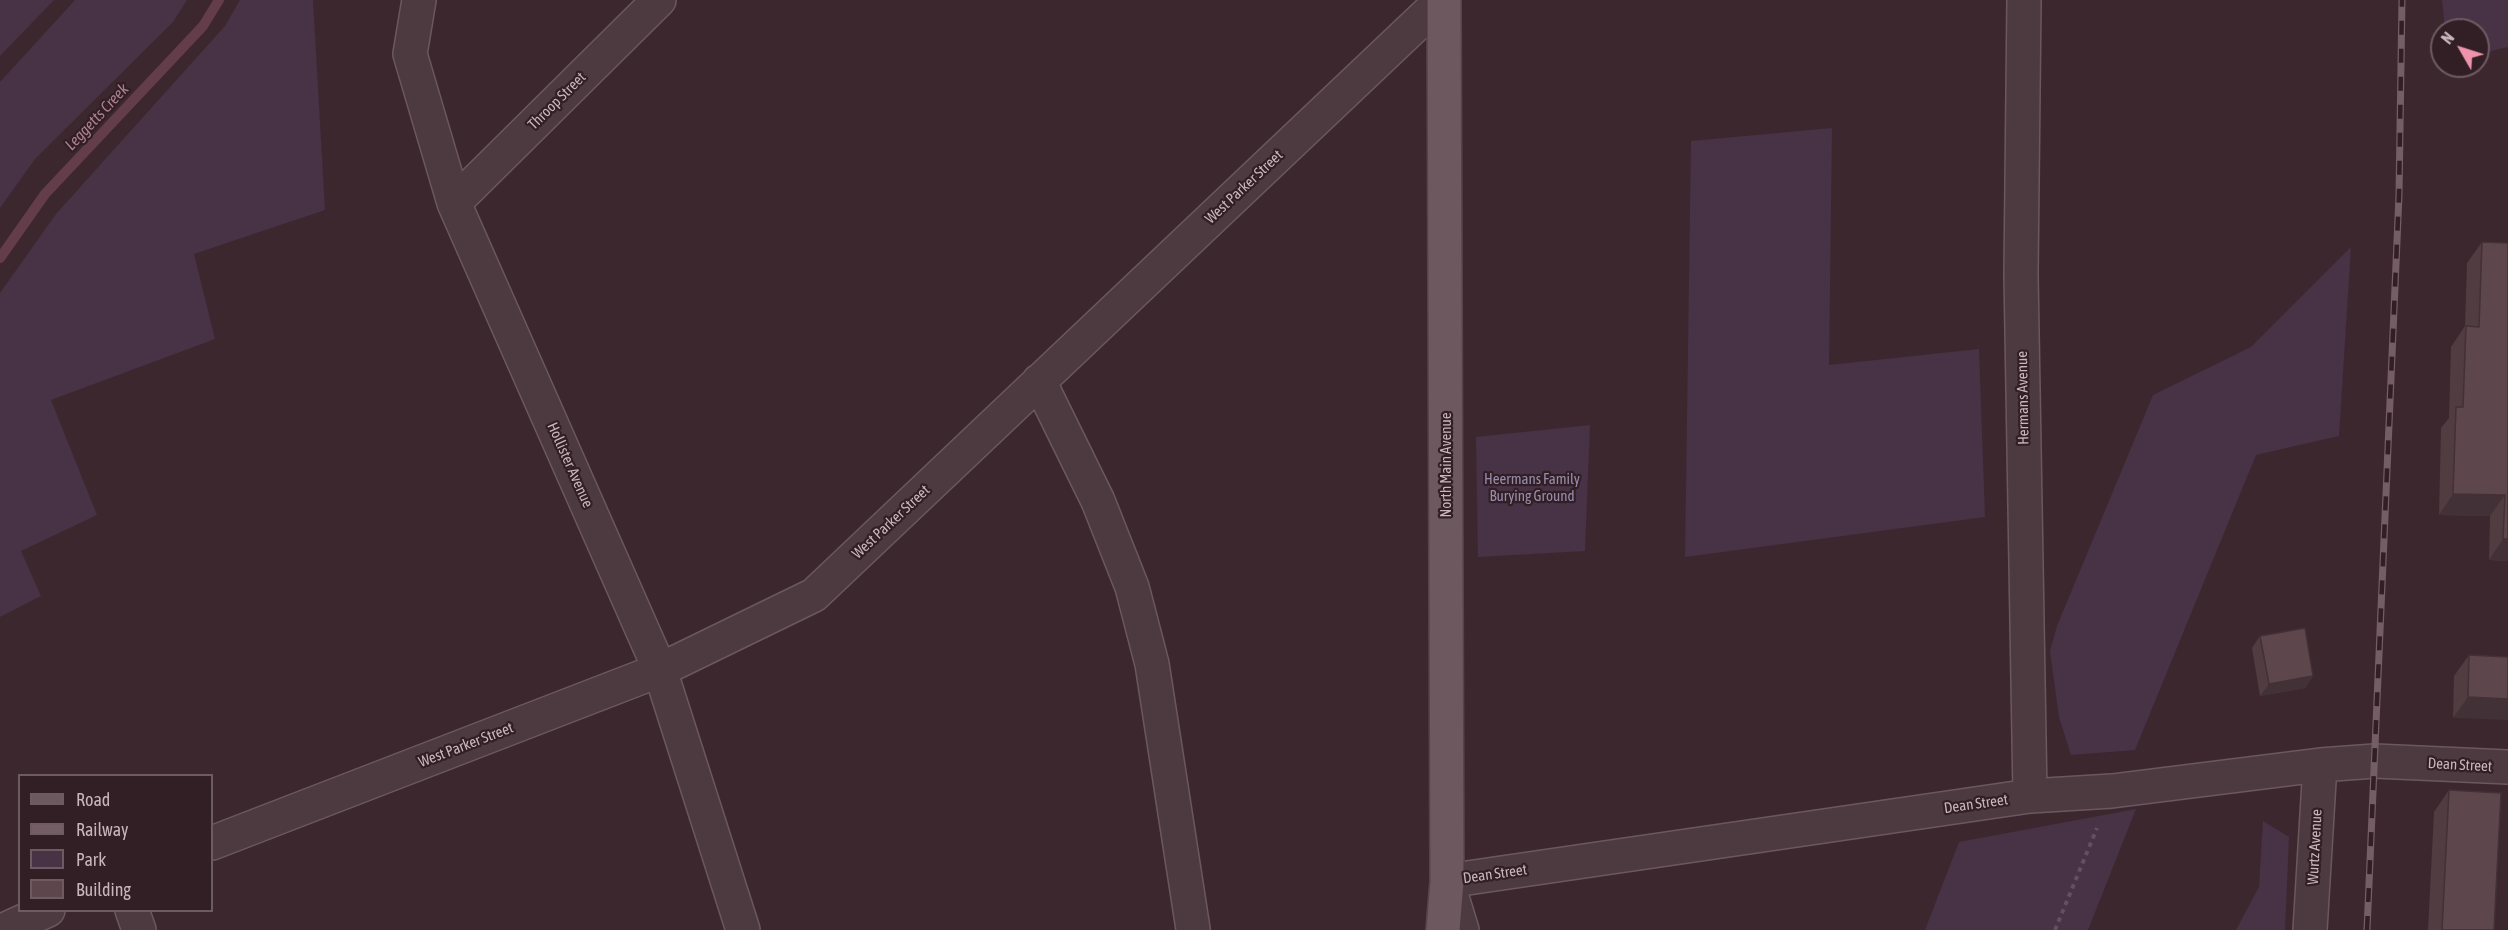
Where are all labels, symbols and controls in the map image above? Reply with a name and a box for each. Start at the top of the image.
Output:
north arrow [2430,18,2490,78]
text: N [2438,29,2458,47]
street label: Throop Street [524,68,590,134]
water label: Leggetts Creek [61,80,133,154]
street label: West Parker Street [1201,146,1287,228]
street label: Hermans Avenue [2013,351,2033,445]
street label: North Main Avenue [1437,412,1455,518]
street label: Hollister Avenue [543,420,597,510]
park label: Heermans Family Burying Ground [1484,470,1580,505]
street label: West Parker Street [848,481,934,563]
street label: West Parker Street [416,719,516,771]
street label: Dean Street [2427,754,2493,776]
legend [18,774,213,912]
text: Road [76,789,110,810]
street label: Dean Street [1943,791,2009,817]
street label: Wurtz Avenue [2304,809,2326,885]
text: Railway [76,819,128,840]
text: Park [76,849,106,870]
street label: Dean Street [1462,861,1528,887]
text: Building [76,879,131,900]

